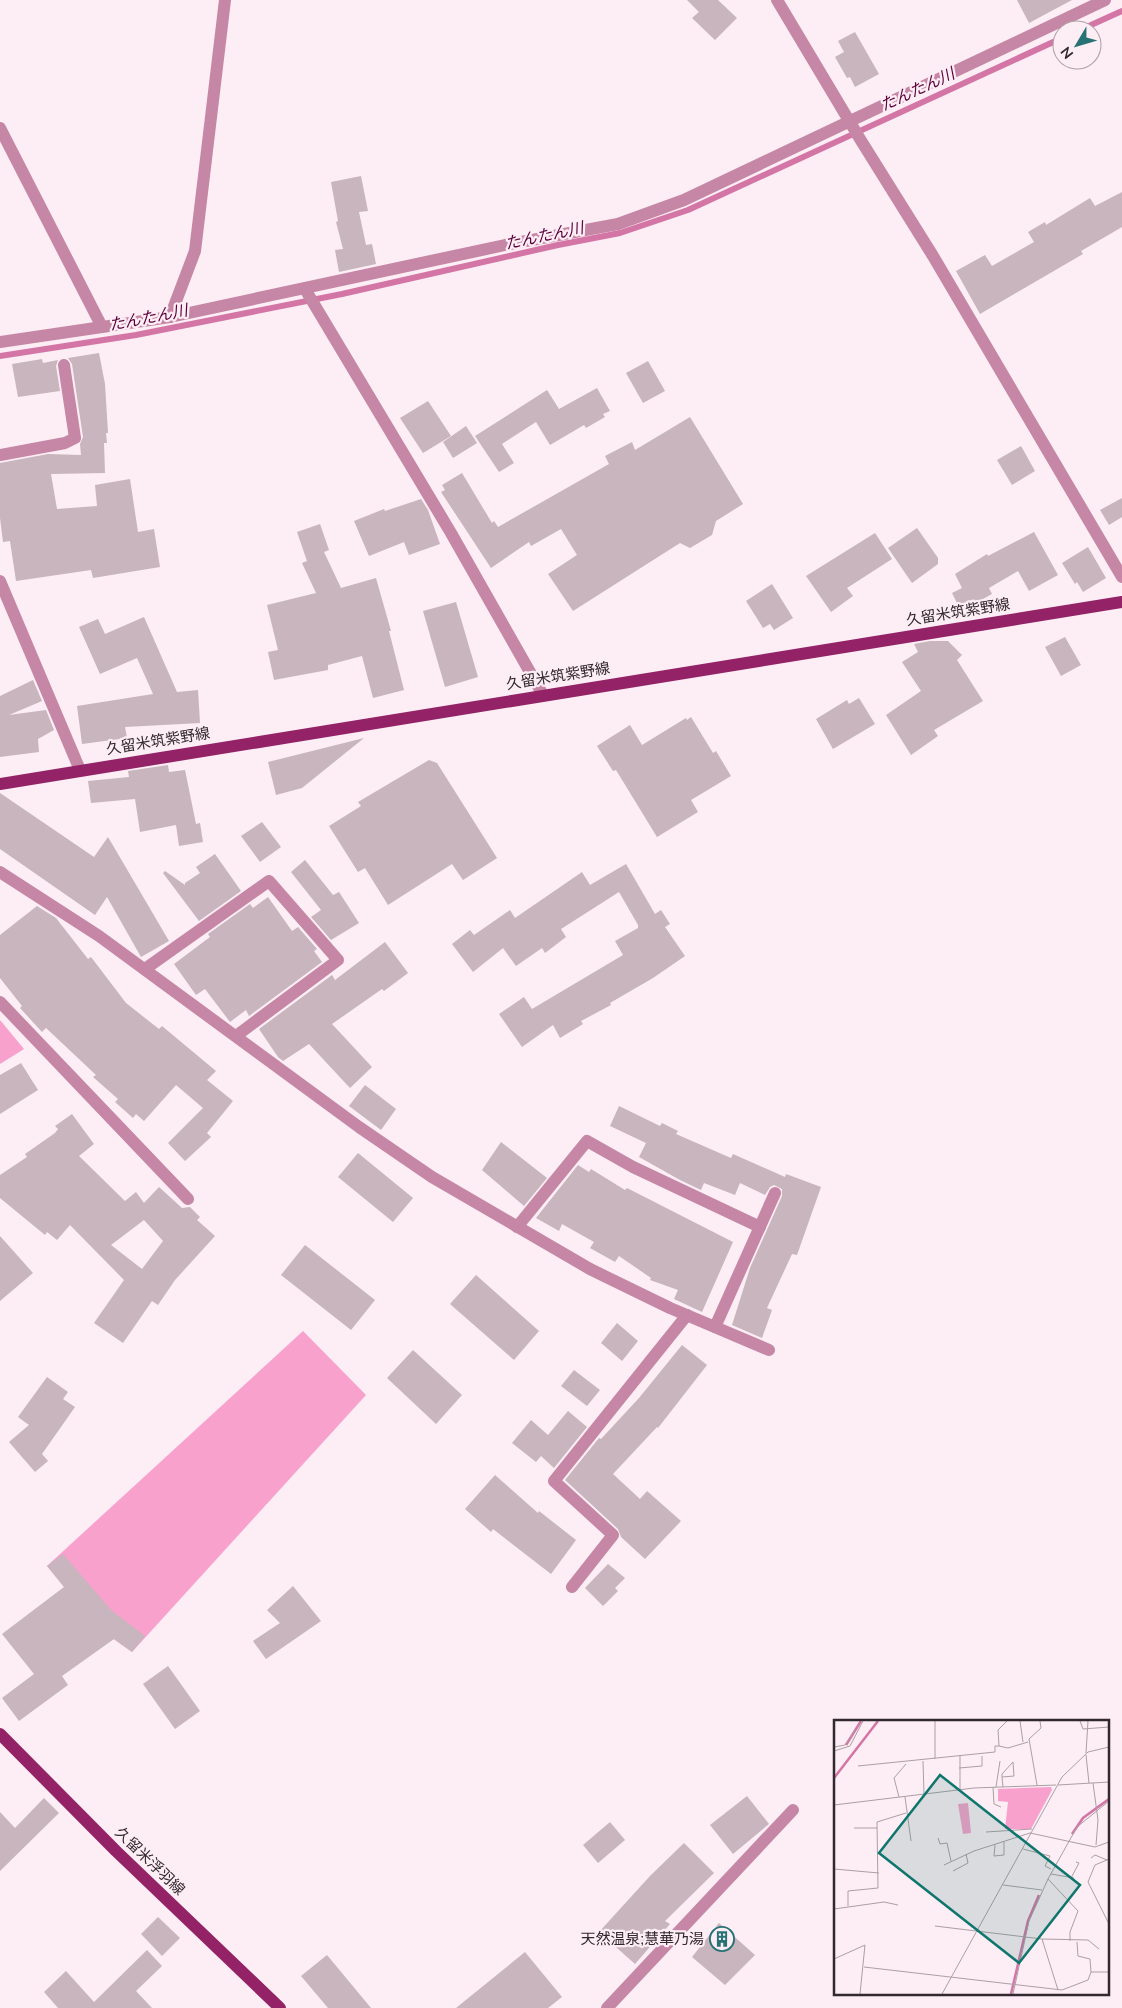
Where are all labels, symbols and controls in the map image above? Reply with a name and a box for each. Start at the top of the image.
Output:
north arrow [1052,20,1102,70]
text: N [1056,43,1077,63]
water label: たんたん川 [877,62,959,115]
water label: たんたん川 [503,216,587,253]
water label: たんたん川 [107,299,191,334]
street label: 久留米筑紫野線 [905,594,1011,629]
street label: 久留米筑紫野線 [505,658,611,693]
street label: 久留米筑紫野線 [105,723,211,758]
inset map [834,1720,1110,1996]
street label: 久留米浮羽線 [111,1823,189,1899]
building icon: 天然温泉;慧華乃湯 [709,1926,735,1952]
place label: 天然温泉;慧華乃湯 [581,1929,704,1948]

